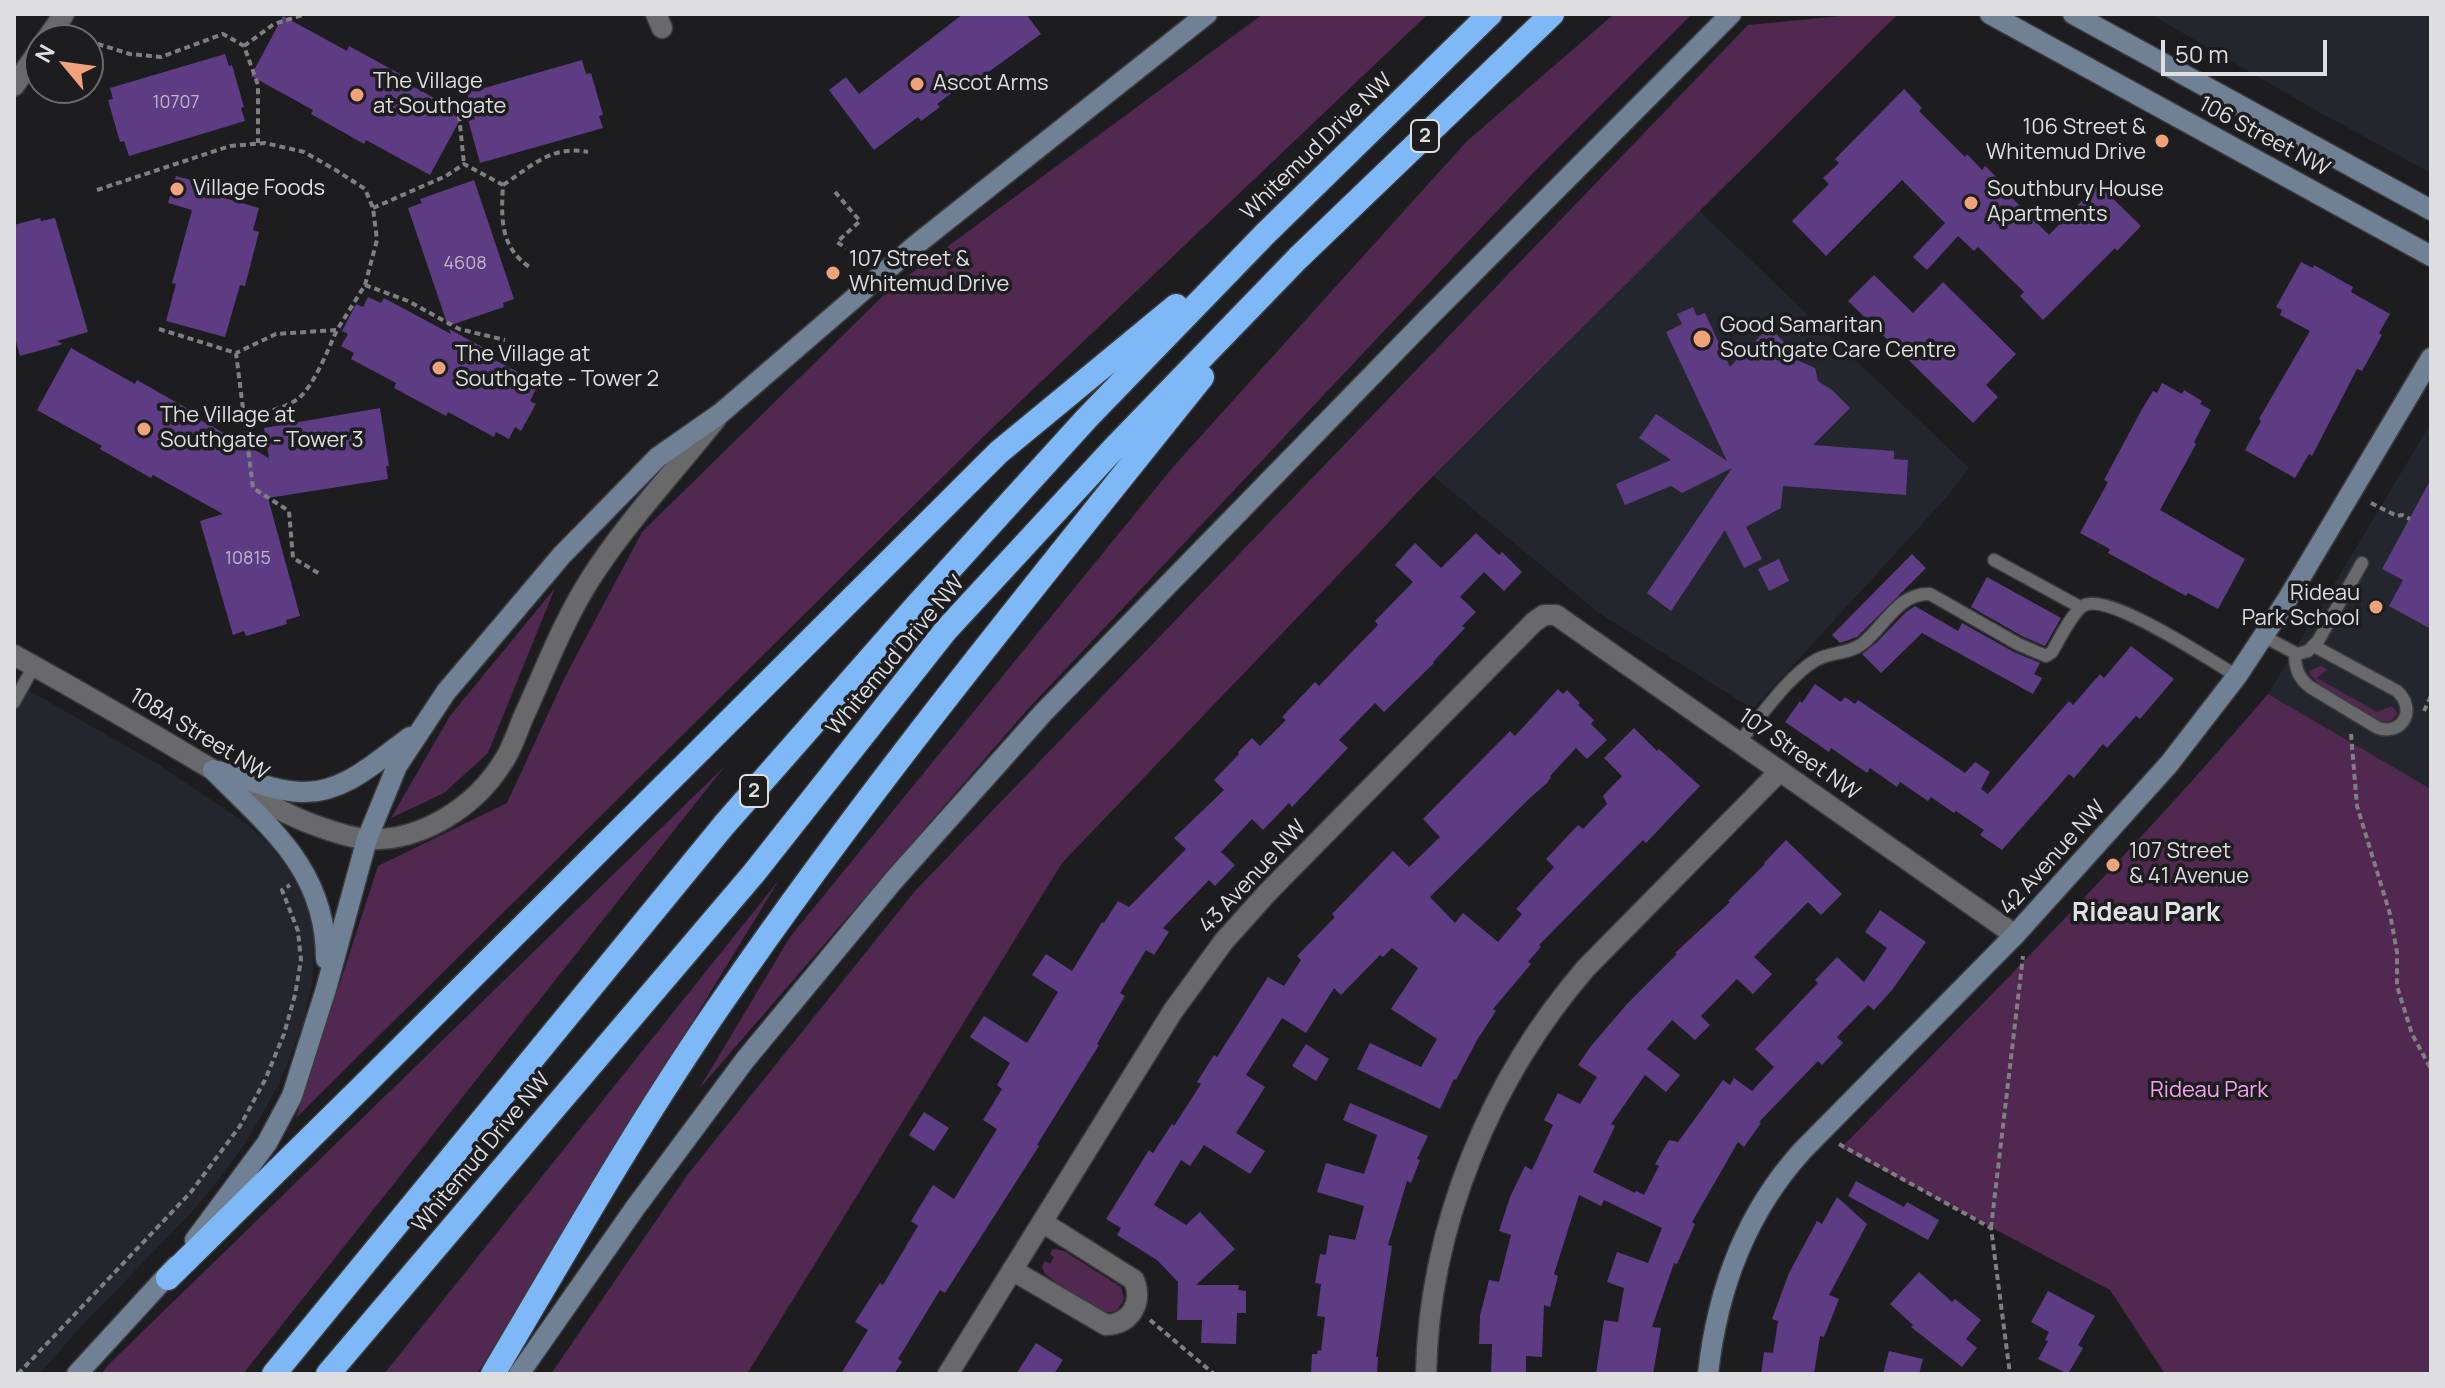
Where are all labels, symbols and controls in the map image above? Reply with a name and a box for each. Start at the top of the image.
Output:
north arrow [24,24,104,104]
scale bar [2165,24,2331,74]
text: 50 m [2175,37,2229,70]
text: N [28,39,62,68]
street label: Whitemud Drive NW [1236,68,1398,226]
place label: The Village at Southgate [373,69,506,120]
place label: Ascot Arms [933,71,1049,97]
marker: Ascot Arms [908,75,926,93]
marker: The Village at Southgate [348,86,366,104]
street label: 106 Street NW [2194,91,2334,183]
house number: 10707 [152,92,200,114]
place label: 106 Street & Whitemud Drive [1986,115,2146,166]
road number: 2 [1411,120,1439,152]
marker: 106 Street & Whitemud Drive [2153,132,2171,150]
place label: Village Foods [193,176,325,202]
place label: Southbury House Apartments [1987,177,2164,228]
marker: Village Foods [168,180,186,198]
marker: Southbury House Apartments [1962,194,1980,212]
place label: 107 Street & Whitemud Drive [849,247,1009,298]
house number: 4608 [443,253,487,275]
marker: 107 Street & Whitemud Drive [824,264,842,282]
place label: Good Samaritan Southgate Care Centre [1720,313,1956,364]
marker: Good Samaritan Southgate Care Centre [1691,328,1713,350]
place label: The Village at Southgate - Tower 2 [455,342,659,394]
marker: The Village at Southgate - Tower 2 [430,359,448,377]
place label: The Village at Southgate - Tower 3 [160,403,364,454]
marker: The Village at Southgate - Tower 3 [135,420,153,438]
house number: 10815 [225,548,271,570]
street label: Whitemud Drive NW [822,571,970,741]
place label: Rideau Park School [2242,581,2360,632]
marker: Rideau Park School [2367,598,2385,616]
street label: 108A Street NW [125,683,273,787]
street label: 107 Street NW [1733,703,1865,807]
road number: 2 [740,775,768,807]
street label: 42 Avenue NW [1995,795,2111,921]
street label: 43 Avenue NW [1194,815,1312,939]
place label: 107 Street & 41 Avenue [2129,839,2249,890]
marker: 107 Street & 41 Avenue [2104,856,2122,874]
district label: Rideau Park [2072,898,2220,930]
street label: Whitemud Drive NW [408,1068,556,1238]
park label: Rideau Park [2150,1078,2268,1104]

